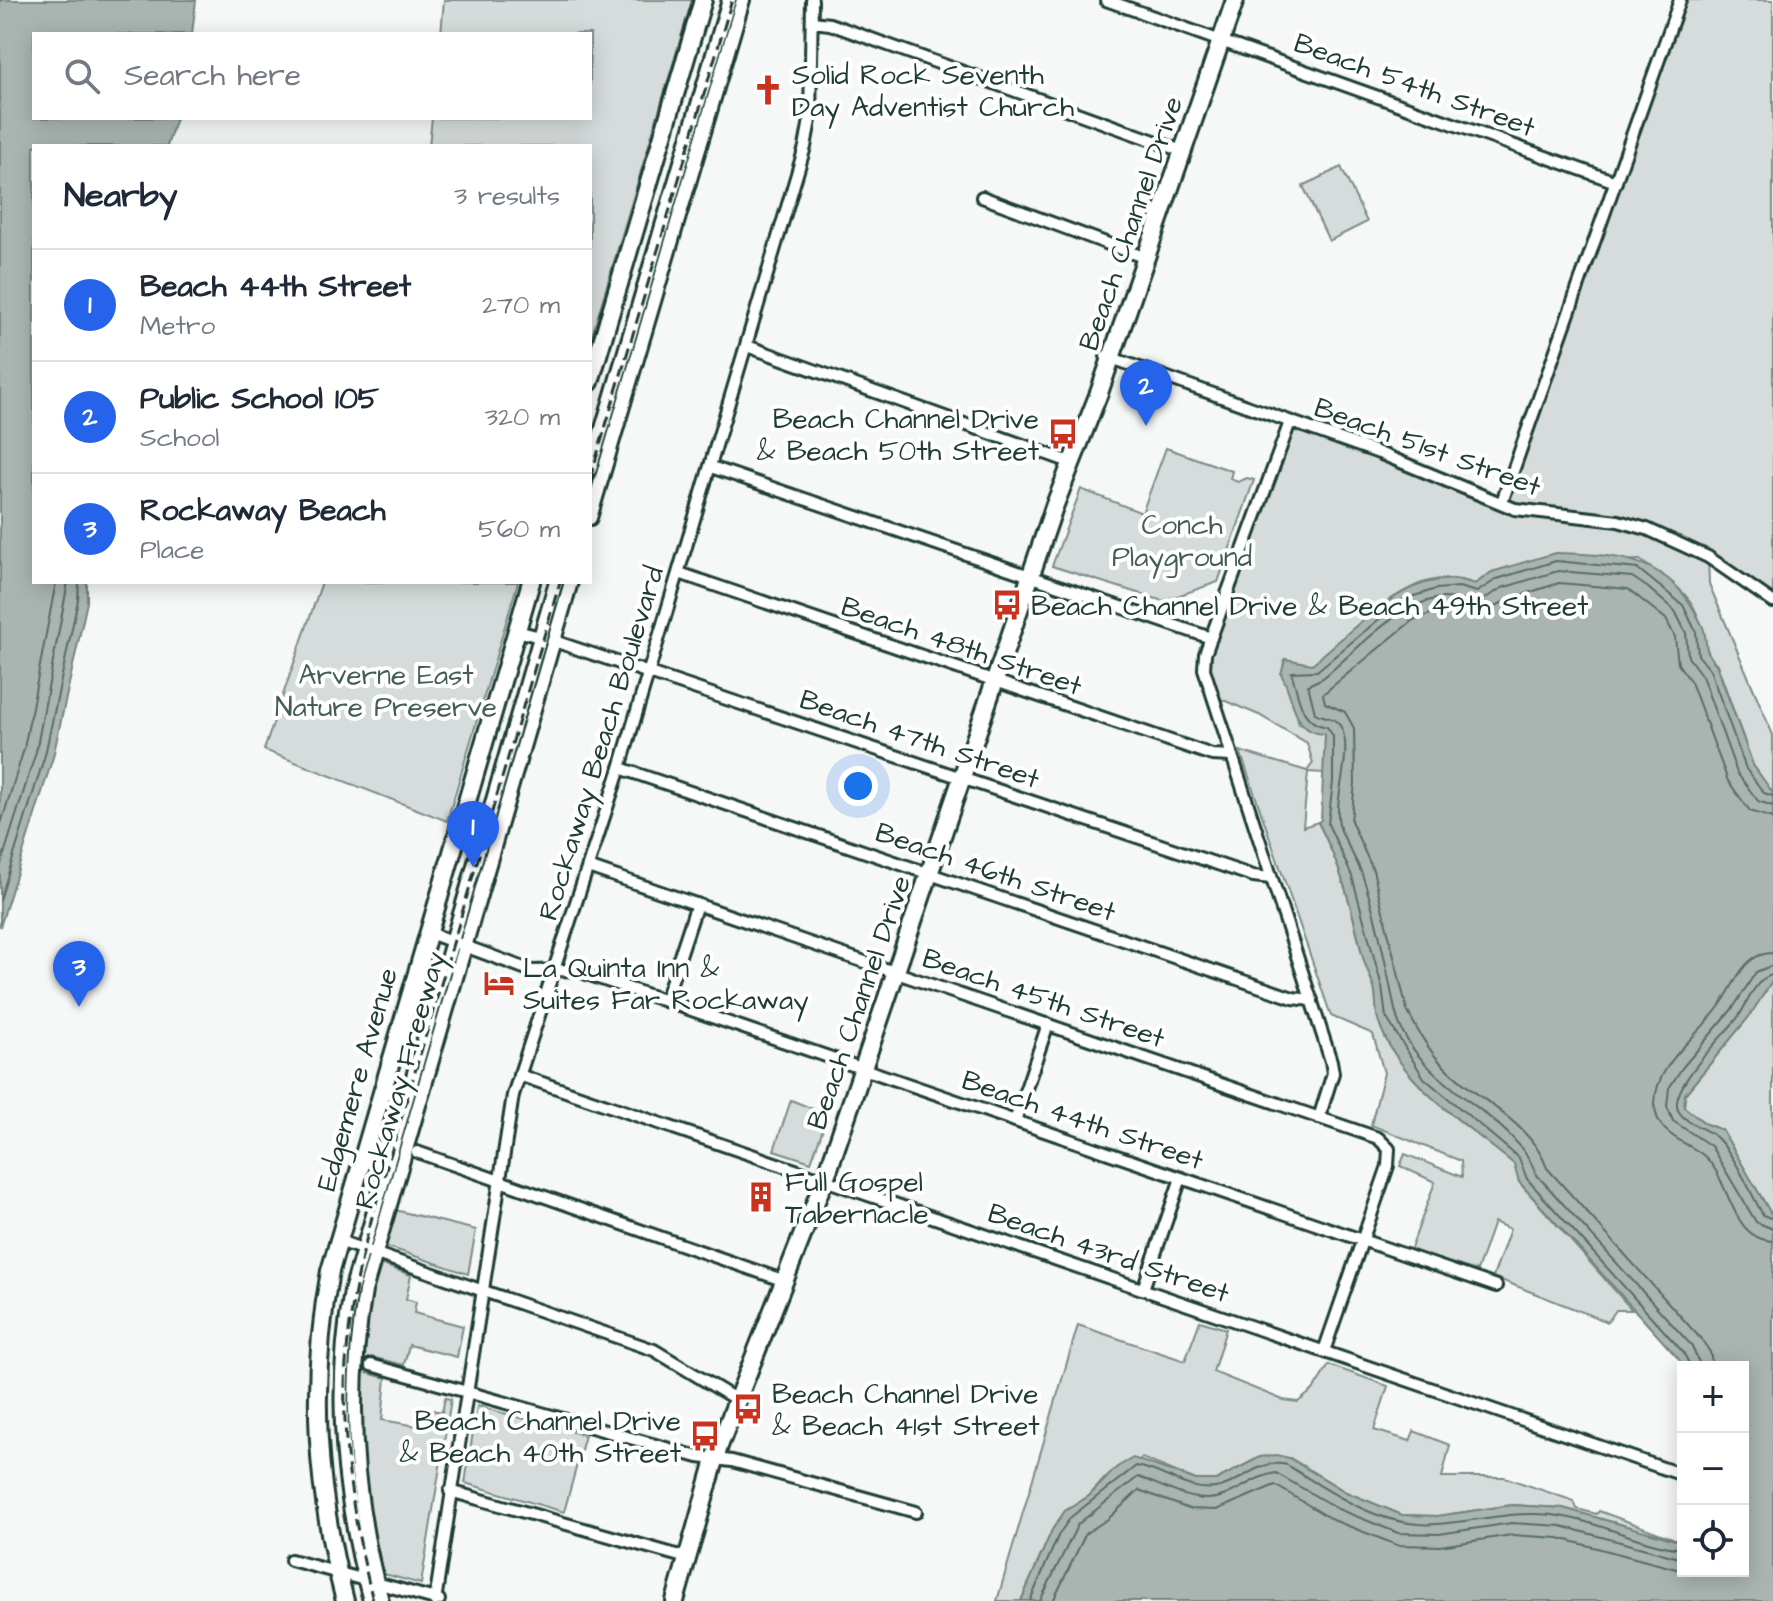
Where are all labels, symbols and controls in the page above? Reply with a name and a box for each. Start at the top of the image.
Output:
street label: Beach 54th Street [1289,24,1541,147]
search box [32,32,592,120]
icon: search [60,54,104,98]
text: Search here [124,55,301,97]
place label: Solid Rock Seventh Day Adventist Church [792,56,1074,129]
church icon: Solid Rock Seventh Day Adventist Church [751,73,785,107]
street label: Beach Channel Drive [1070,91,1193,356]
text: Nearby [64,172,178,220]
text: 3 results [454,178,560,214]
text: Beach 44th Street [140,266,411,308]
text: 1 [88,287,92,323]
text: 270 m [482,287,560,323]
text: Metro [140,308,215,344]
pin: 2 [1120,360,1172,426]
text: Public School 105 [140,378,379,420]
street label: Beach 51st Street [1309,388,1547,507]
text: 2 [83,399,97,435]
text: 320 m [485,399,560,435]
place label: Beach Channel Drive & Beach 50th Street [757,400,1040,471]
bus stop icon: Beach Channel Drive & Beach 50th Street [1046,417,1080,451]
text: School [140,420,219,456]
text: Rockaway Beach [140,490,386,532]
park label: Conch Playground [1112,506,1252,579]
text: 3 [83,511,97,547]
text: 560 m [478,511,560,547]
text: Place [140,532,204,568]
street label: Rockaway Beach Boulevard [529,562,676,926]
street label: Beach 48th Street [836,587,1088,706]
place label: Beach Channel Drive & Beach 49th Street [1031,587,1589,626]
bus stop icon: Beach Channel Drive & Beach 49th Street [990,588,1024,622]
park label: Arverne East Nature Preserve [275,656,497,727]
street label: Beach 47th Street [794,680,1045,799]
your location [838,766,878,806]
pin: 1 [447,801,499,867]
street label: Beach 46th Street [870,813,1121,932]
street label: Beach Channel Drive [798,870,921,1135]
street label: Beach 45th Street [917,939,1170,1058]
pin: 3 [53,941,105,1007]
street label: Rockaway Freeway [345,947,458,1214]
place label: La Quinta Inn & Suites Far Rockaway [523,949,809,1022]
street label: Edgemere Avenue [307,963,409,1196]
hotel icon: La Quinta Inn & Suites Far Rockaway [482,966,516,1000]
street label: Beach 44th Street [957,1061,1209,1180]
place label: Full Gospel Tabernacle [785,1163,929,1234]
building icon: Full Gospel Tabernacle [744,1180,778,1214]
street label: Beach 43rd Street [983,1194,1235,1313]
map controls [1677,1361,1749,1577]
button: + [1677,1361,1749,1433]
place label: Beach Channel Drive & Beach 41st Street [772,1375,1040,1446]
bus stop icon: Beach Channel Drive & Beach 41st Street [731,1392,765,1426]
place label: Beach Channel Drive & Beach 40th Street [399,1402,682,1473]
bus stop icon: Beach Channel Drive & Beach 40th Street [688,1419,722,1453]
button: − [1677,1433,1749,1505]
button: locate [1677,1505,1749,1577]

